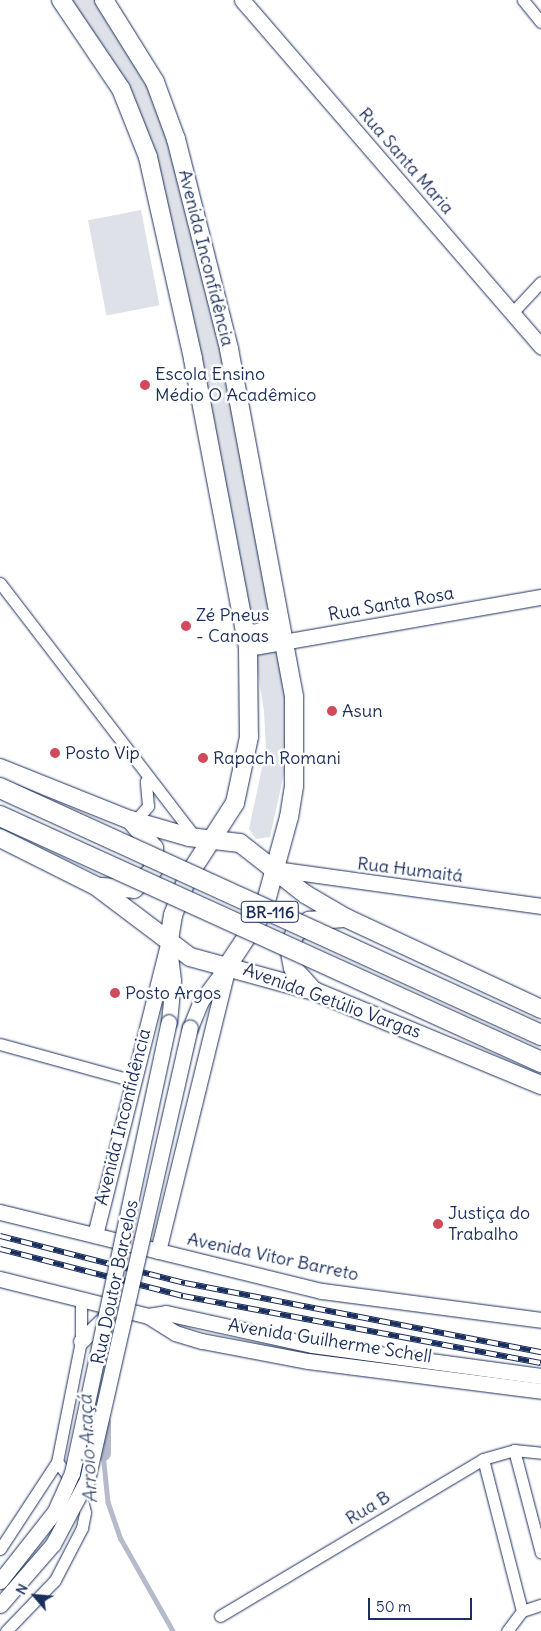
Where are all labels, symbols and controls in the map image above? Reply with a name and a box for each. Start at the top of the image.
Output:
street label: Rua Santa Maria [354,103,458,219]
street label: Avenida Inconfidência [174,168,238,348]
place label: Escola Ensino Médio O Acadêmico [155,364,316,406]
marker: Escola Ensino Médio O Acadêmico [139,379,151,391]
street label: Rua Santa Rosa [326,582,456,626]
place label: Zé Pneus - Canoas [196,605,269,648]
marker: Zé Pneus - Canoas [180,620,192,632]
place label: Asun [342,700,383,722]
marker: Asun [326,705,338,717]
place label: Posto Vip [65,742,140,764]
marker: Posto Vip [49,747,61,759]
place label: Rapach Romani [213,747,341,769]
marker: Rapach Romani [197,752,209,764]
street label: Rua Humaitá [356,853,464,887]
road number: BR-116 [240,899,300,926]
street label: Avenida Getúlio Vargas [240,959,424,1043]
place label: Posto Argos [125,982,221,1004]
marker: Posto Argos [109,987,121,999]
street label: Avenida Inconfidência [91,1027,155,1207]
street label: Rua Doutor Barcelos [87,1198,143,1366]
place label: Justiça do Trabalho [448,1203,530,1246]
marker: Justiça do Trabalho [432,1218,444,1230]
street label: Avenida Vitor Barreto [185,1228,361,1286]
street label: Avenida Guilherme Schell [227,1314,433,1368]
water label: Arroio Araçá [74,1394,102,1504]
street label: Rua B [342,1486,394,1530]
north arrow [10,1571,60,1621]
text: N [11,1581,32,1598]
scale bar [371,1588,475,1620]
text: 50 m [376,1597,411,1616]

